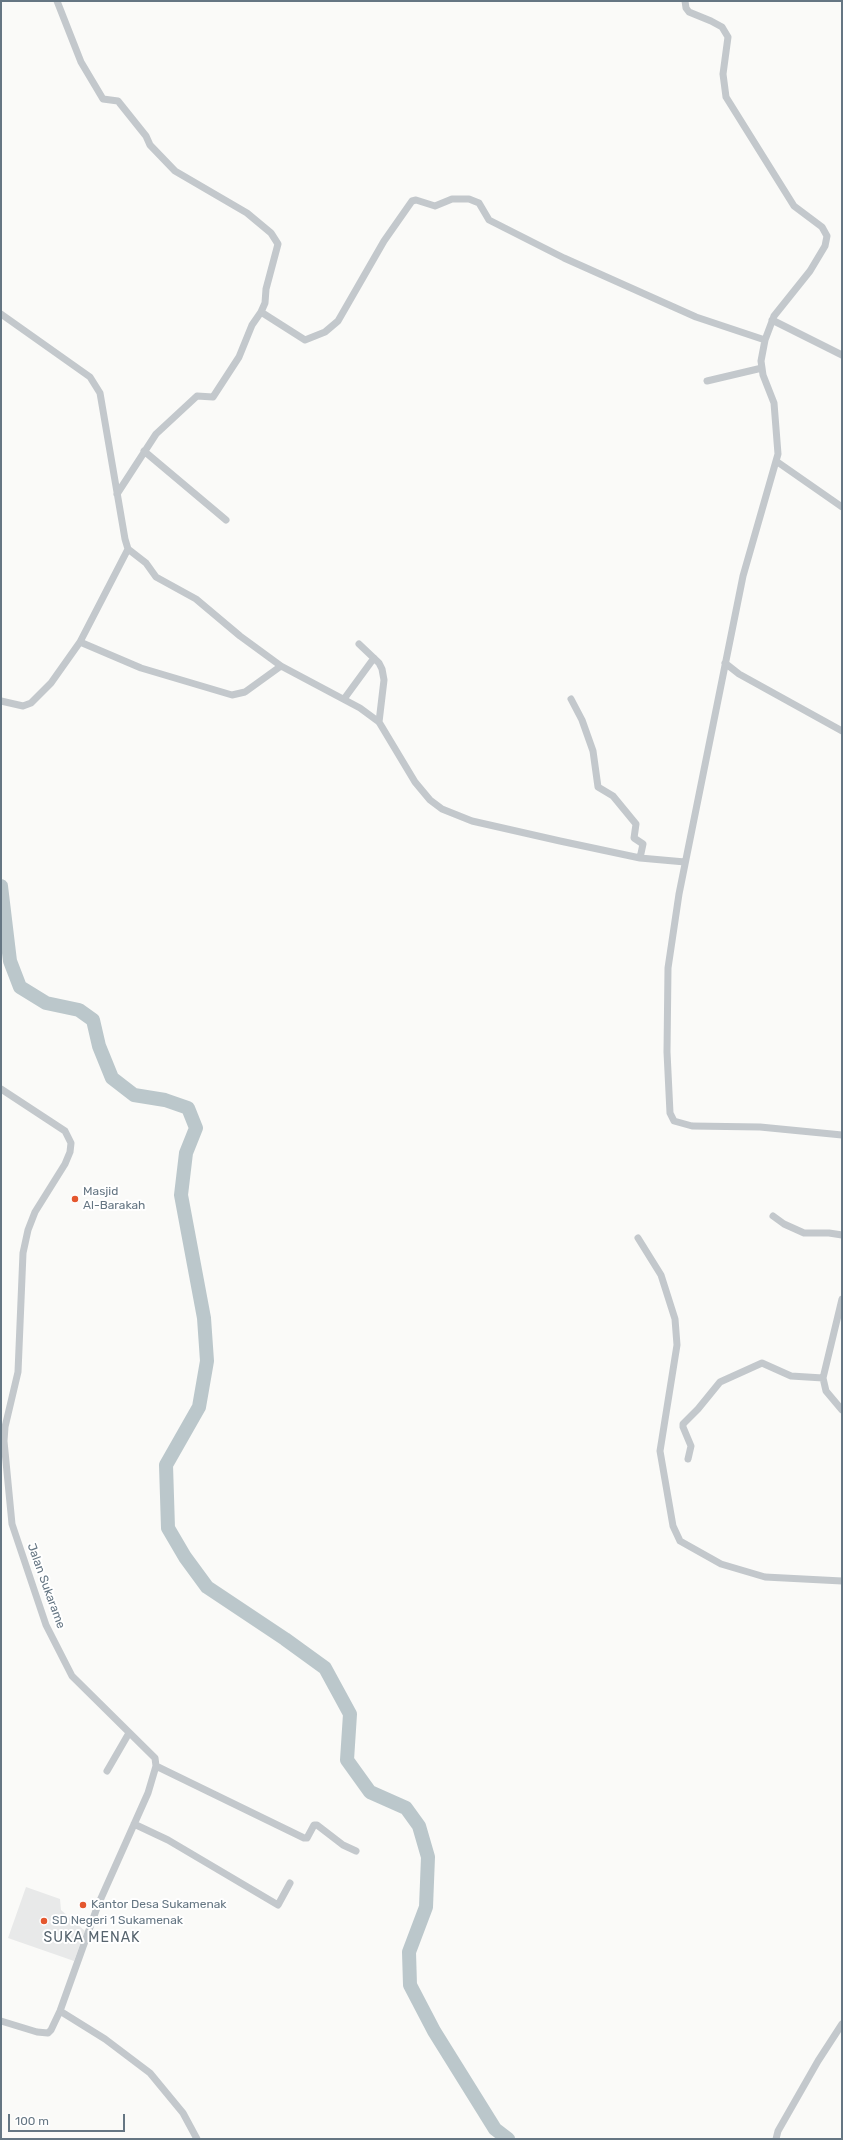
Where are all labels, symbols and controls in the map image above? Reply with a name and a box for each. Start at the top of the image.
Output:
place label: Masjid Al-Barakah [83,1185,145,1213]
marker: Masjid Al-Barakah [70,1194,80,1204]
street label: Jalan Sukarame [24,1541,68,1631]
place label: Kantor Desa Sukamenak [91,1898,227,1912]
marker: Kantor Desa Sukamenak [78,1900,88,1910]
place label: SD Negeri 1 Sukamenak [52,1914,183,1928]
marker: SD Negeri 1 Sukamenak [39,1916,49,1926]
district label: SUKA MENAK [44,1930,140,1946]
scale bar [10,2106,127,2132]
text: 100 m [15,2114,49,2128]

